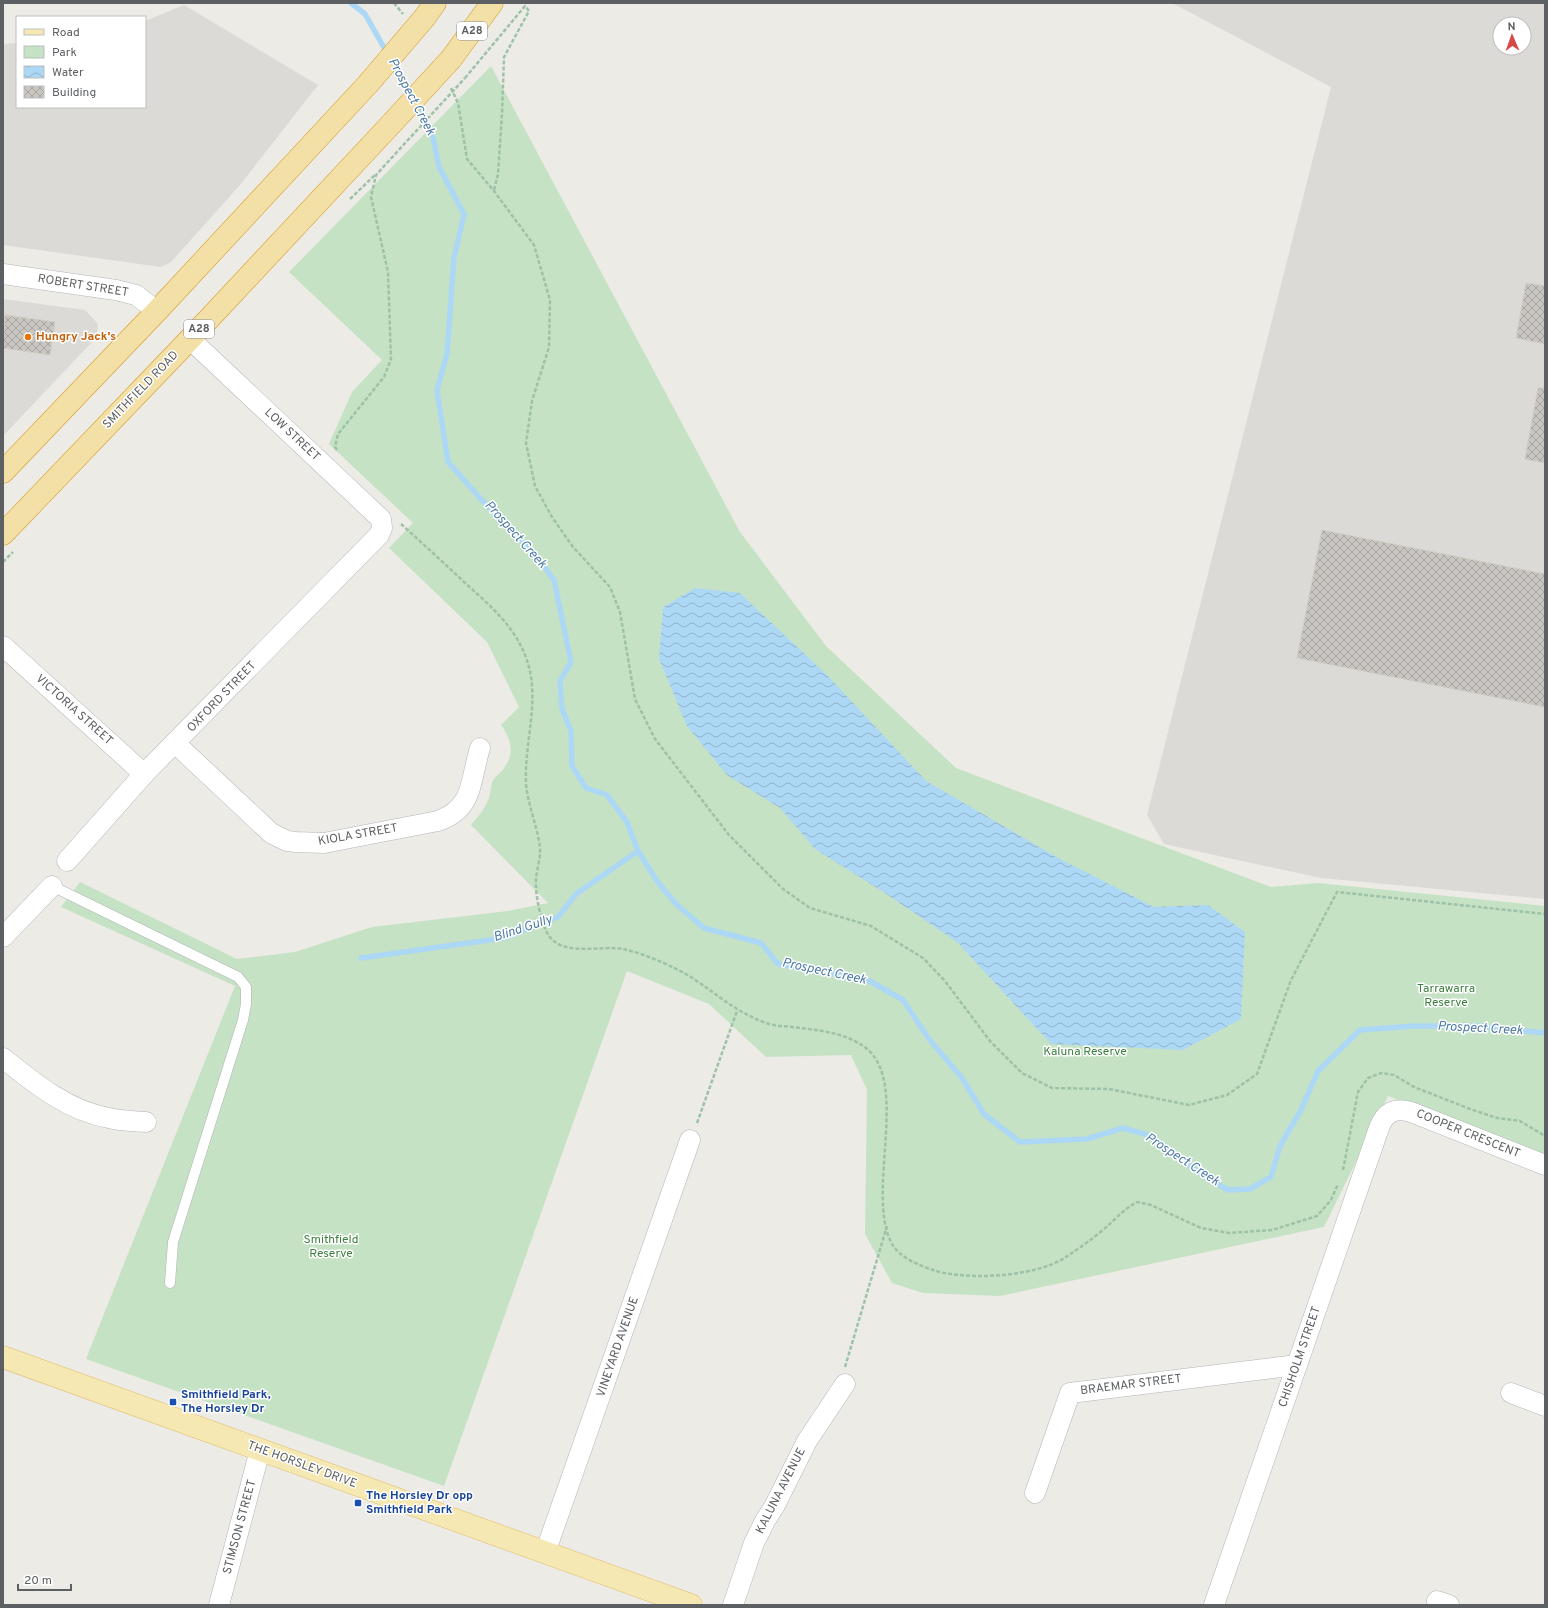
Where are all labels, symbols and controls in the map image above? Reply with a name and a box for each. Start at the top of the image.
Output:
legend [16,16,146,108]
north arrow [1492,16,1532,56]
text: N [1507,20,1516,34]
road number: A28 [457,22,487,40]
text: Road [52,25,80,41]
text: Park [52,45,77,61]
water label: Prospect Creek [384,56,438,139]
text: Water [52,65,84,81]
text: Building [52,85,96,101]
street label: ROBERT STREET [36,271,130,301]
road number: A28 [184,320,214,338]
place label: Hungry Jack's [36,329,116,345]
marker: Hungry Jack's [23,332,33,342]
street label: SMITHFIELD ROAD [100,348,182,432]
street label: LOW STREET [261,405,323,465]
water label: Prospect Creek [480,498,550,572]
street label: OXFORD STREET [184,658,260,736]
street label: VICTORIA STREET [32,671,116,749]
street label: KIOLA STREET [317,820,399,850]
water label: Blind Gully [492,912,556,946]
water label: Prospect Creek [781,955,868,989]
park label: Tarrawarra Reserve [1417,981,1475,1011]
water label: Prospect Creek [1437,1019,1524,1039]
park label: Kaluna Reserve [1043,1044,1127,1060]
street label: COOPER CRESCENT [1414,1106,1522,1162]
water label: Prospect Creek [1142,1130,1223,1190]
park label: Smithfield Reserve [304,1232,358,1262]
street label: VINEYARD AVENUE [593,1295,643,1399]
street label: CHISHOLM STREET [1275,1304,1325,1410]
street label: BRAEMAR STREET [1079,1371,1183,1399]
place label: Smithfield Park, The Horsley Dr [181,1387,271,1417]
marker: Smithfield Park, The Horsley Dr [168,1397,178,1407]
street label: THE HORSLEY DRIVE [245,1438,359,1492]
street label: KALUNA AVENUE [752,1445,810,1537]
street label: STIMSON STREET [220,1478,260,1576]
place label: The Horsley Dr opp Smithfield Park [366,1488,473,1518]
marker: The Horsley Dr opp Smithfield Park [353,1498,363,1508]
scale bar [18,1566,71,1592]
text: 20 m [24,1573,52,1589]

